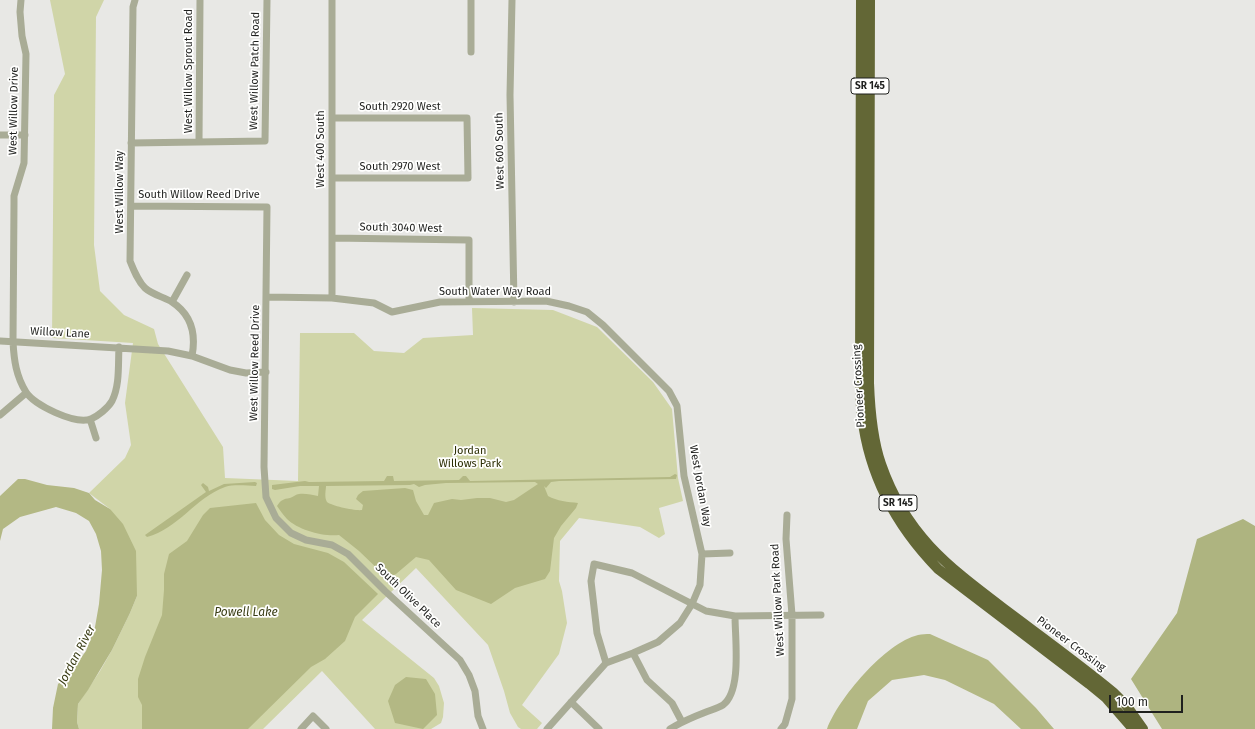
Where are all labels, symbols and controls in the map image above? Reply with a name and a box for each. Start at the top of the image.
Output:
street label: West Willow Sprout Road [182,9,196,133]
street label: West Willow Patch Road [247,12,263,130]
street label: West Willow Drive [7,67,21,155]
road number: SR 145 [851,78,889,94]
street label: South 2920 West [359,100,441,114]
street label: West 400 South [314,110,328,188]
street label: West 600 South [493,112,507,190]
street label: West Willow Way [113,151,127,233]
street label: South 2970 West [360,160,440,174]
street label: South Willow Reed Drive [138,188,260,202]
street label: South 3040 West [360,221,442,235]
street label: South Water Way Road [439,285,551,299]
street label: West Willow Reed Drive [247,305,263,421]
street label: Willow Lane [30,325,90,341]
street label: Pioneer Crossing [850,344,868,428]
park label: Jordan Willows Park [439,444,501,470]
street label: West Jordan Way [686,444,714,528]
road number: SR 145 [879,495,917,511]
street label: West Willow Park Road [768,543,788,657]
street label: South Olive Place [372,561,444,631]
water label: Powell Lake [214,606,278,620]
street label: Pioneer Crossing [1034,614,1108,674]
water label: Jordan River [55,623,99,687]
scale bar [1111,687,1185,713]
text: 100 m [1116,695,1148,709]

